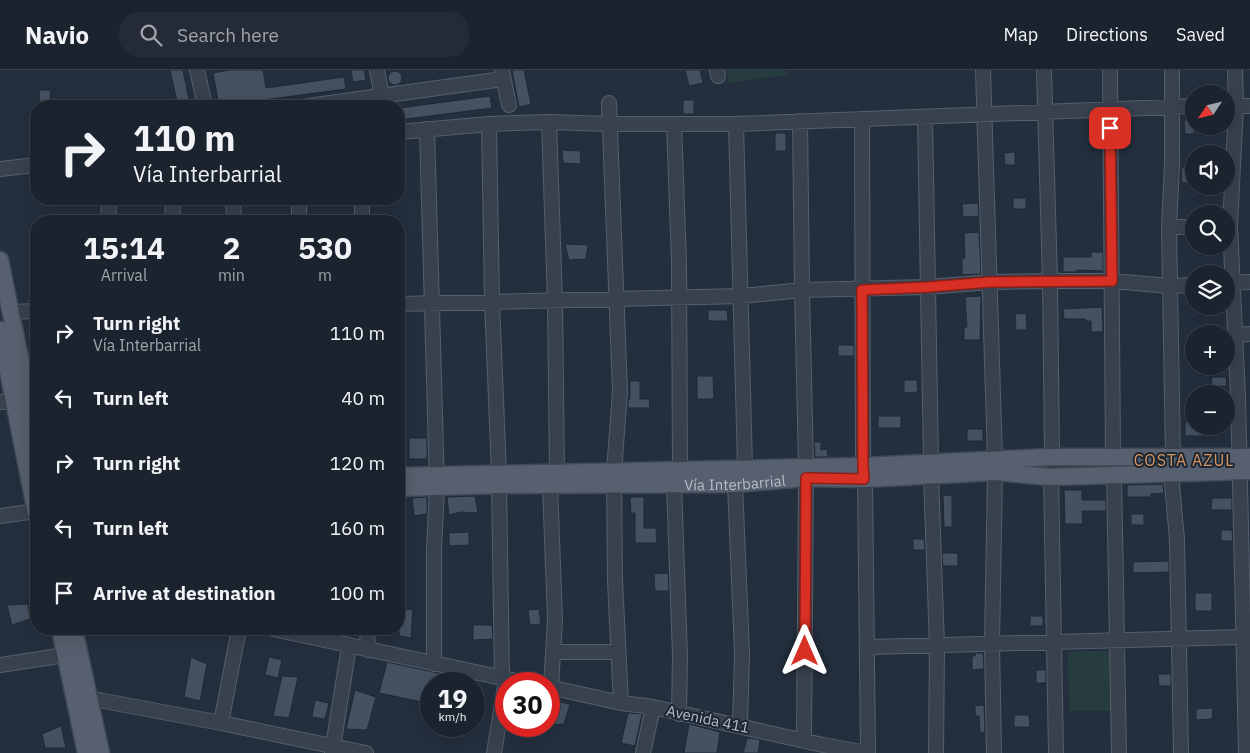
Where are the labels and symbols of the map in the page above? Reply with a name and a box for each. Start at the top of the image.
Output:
north arrow [1185,85,1235,135]
pin [1089,107,1131,149]
district label: COSTA AZUL [1134,450,1234,470]
street label: Vía Interbarrial [684,470,786,494]
position arrow [778,624,830,676]
speed limit sign: 30 [495,672,560,737]
street label: Avenida 411 [665,701,751,737]

